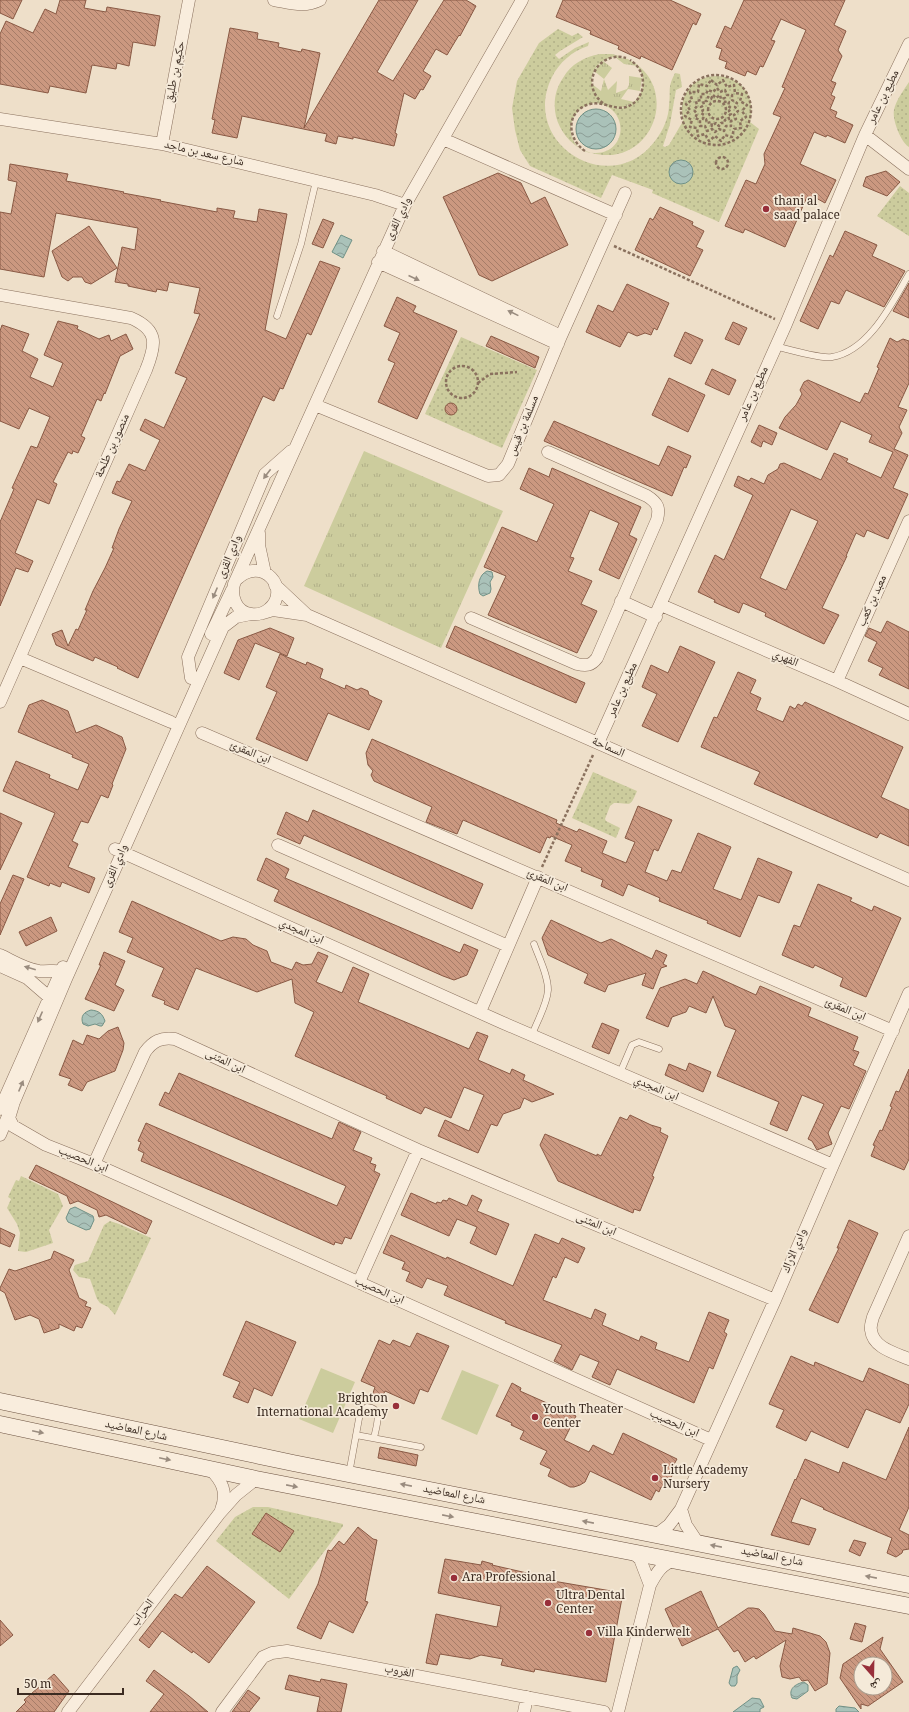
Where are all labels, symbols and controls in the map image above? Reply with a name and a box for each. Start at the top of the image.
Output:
street label: حكيم بن طليق [160,39,192,105]
street label: مطيع بن عامر [861,66,906,129]
street label: شارع سعد بن ماجد [162,135,246,173]
place label: thani al saad palace [774,192,840,227]
street label: وادي القرى [380,194,418,244]
marker: thani al saad palace [761,204,771,214]
one-way arrow [408,275,419,281]
one-way arrow [507,310,519,316]
street label: مطيع بن عامر [732,363,775,426]
street label: مسلمة بن قيس [502,392,546,460]
street label: منصور بن طلحة [89,410,137,482]
one-way arrow [263,468,271,479]
street label: وادي القرى [211,532,249,582]
street label: معبد بن كعب [852,572,894,630]
one-way arrow [212,587,218,598]
street label: الفهري [769,644,802,674]
street label: مطيع بن عامر [601,659,644,722]
street label: السماحة [588,731,628,765]
street label: ابن المقرئ [226,735,274,771]
street label: وادي القرى [97,841,135,891]
street label: ابن المقرئ [523,863,571,899]
street label: ابن المجدي [275,913,327,951]
one-way arrow [23,965,35,971]
street label: ابن المقرئ [821,992,869,1028]
one-way arrow [37,1011,43,1023]
street label: ابن المثنى [201,1044,249,1081]
street label: ابن المجدي [630,1070,682,1108]
one-way arrow [18,1081,24,1092]
street label: ابن الحصيب [55,1140,111,1180]
street label: ابن المثنى [572,1207,620,1243]
street label: وادي الاراك [776,1225,814,1277]
street label: ابن الحصيب [351,1271,407,1311]
place label: Brighton International Academy [257,1389,388,1424]
place label: Youth Theater Center [542,1400,623,1435]
marker: Brighton International Academy [391,1401,401,1411]
street label: ابن الحصيب [646,1404,702,1444]
marker: Youth Theater Center [530,1412,540,1422]
street label: شارع المعاضيد [103,1414,169,1448]
one-way arrow [32,1429,44,1435]
one-way arrow [159,1457,171,1463]
place label: Little Academy Nursery [663,1461,748,1496]
marker: Little Academy Nursery [650,1473,660,1483]
street label: شارع المعاضيد [421,1479,487,1511]
one-way arrow [400,1482,412,1488]
one-way arrow [286,1483,299,1489]
one-way arrow [441,1513,454,1519]
one-way arrow [582,1518,594,1524]
street label: شارع المعاضيد [739,1541,805,1573]
one-way arrow [710,1543,722,1549]
place label: Ara Professional [462,1568,556,1589]
marker: Ara Professional [449,1573,459,1583]
one-way arrow [865,1574,877,1580]
place label: Ultra Dental Center [556,1586,625,1621]
street label: الحراب [125,1594,161,1631]
marker: Ultra Dental Center [543,1598,553,1608]
place label: Villa Kinderwelt [597,1623,690,1644]
marker: Villa Kinderwelt [584,1628,594,1638]
north arrow [853,1656,893,1696]
street label: الغروب [382,1659,416,1685]
scale bar [18,1670,123,1696]
text: ش [867,1673,885,1695]
text: 50 m [24,1675,51,1696]

